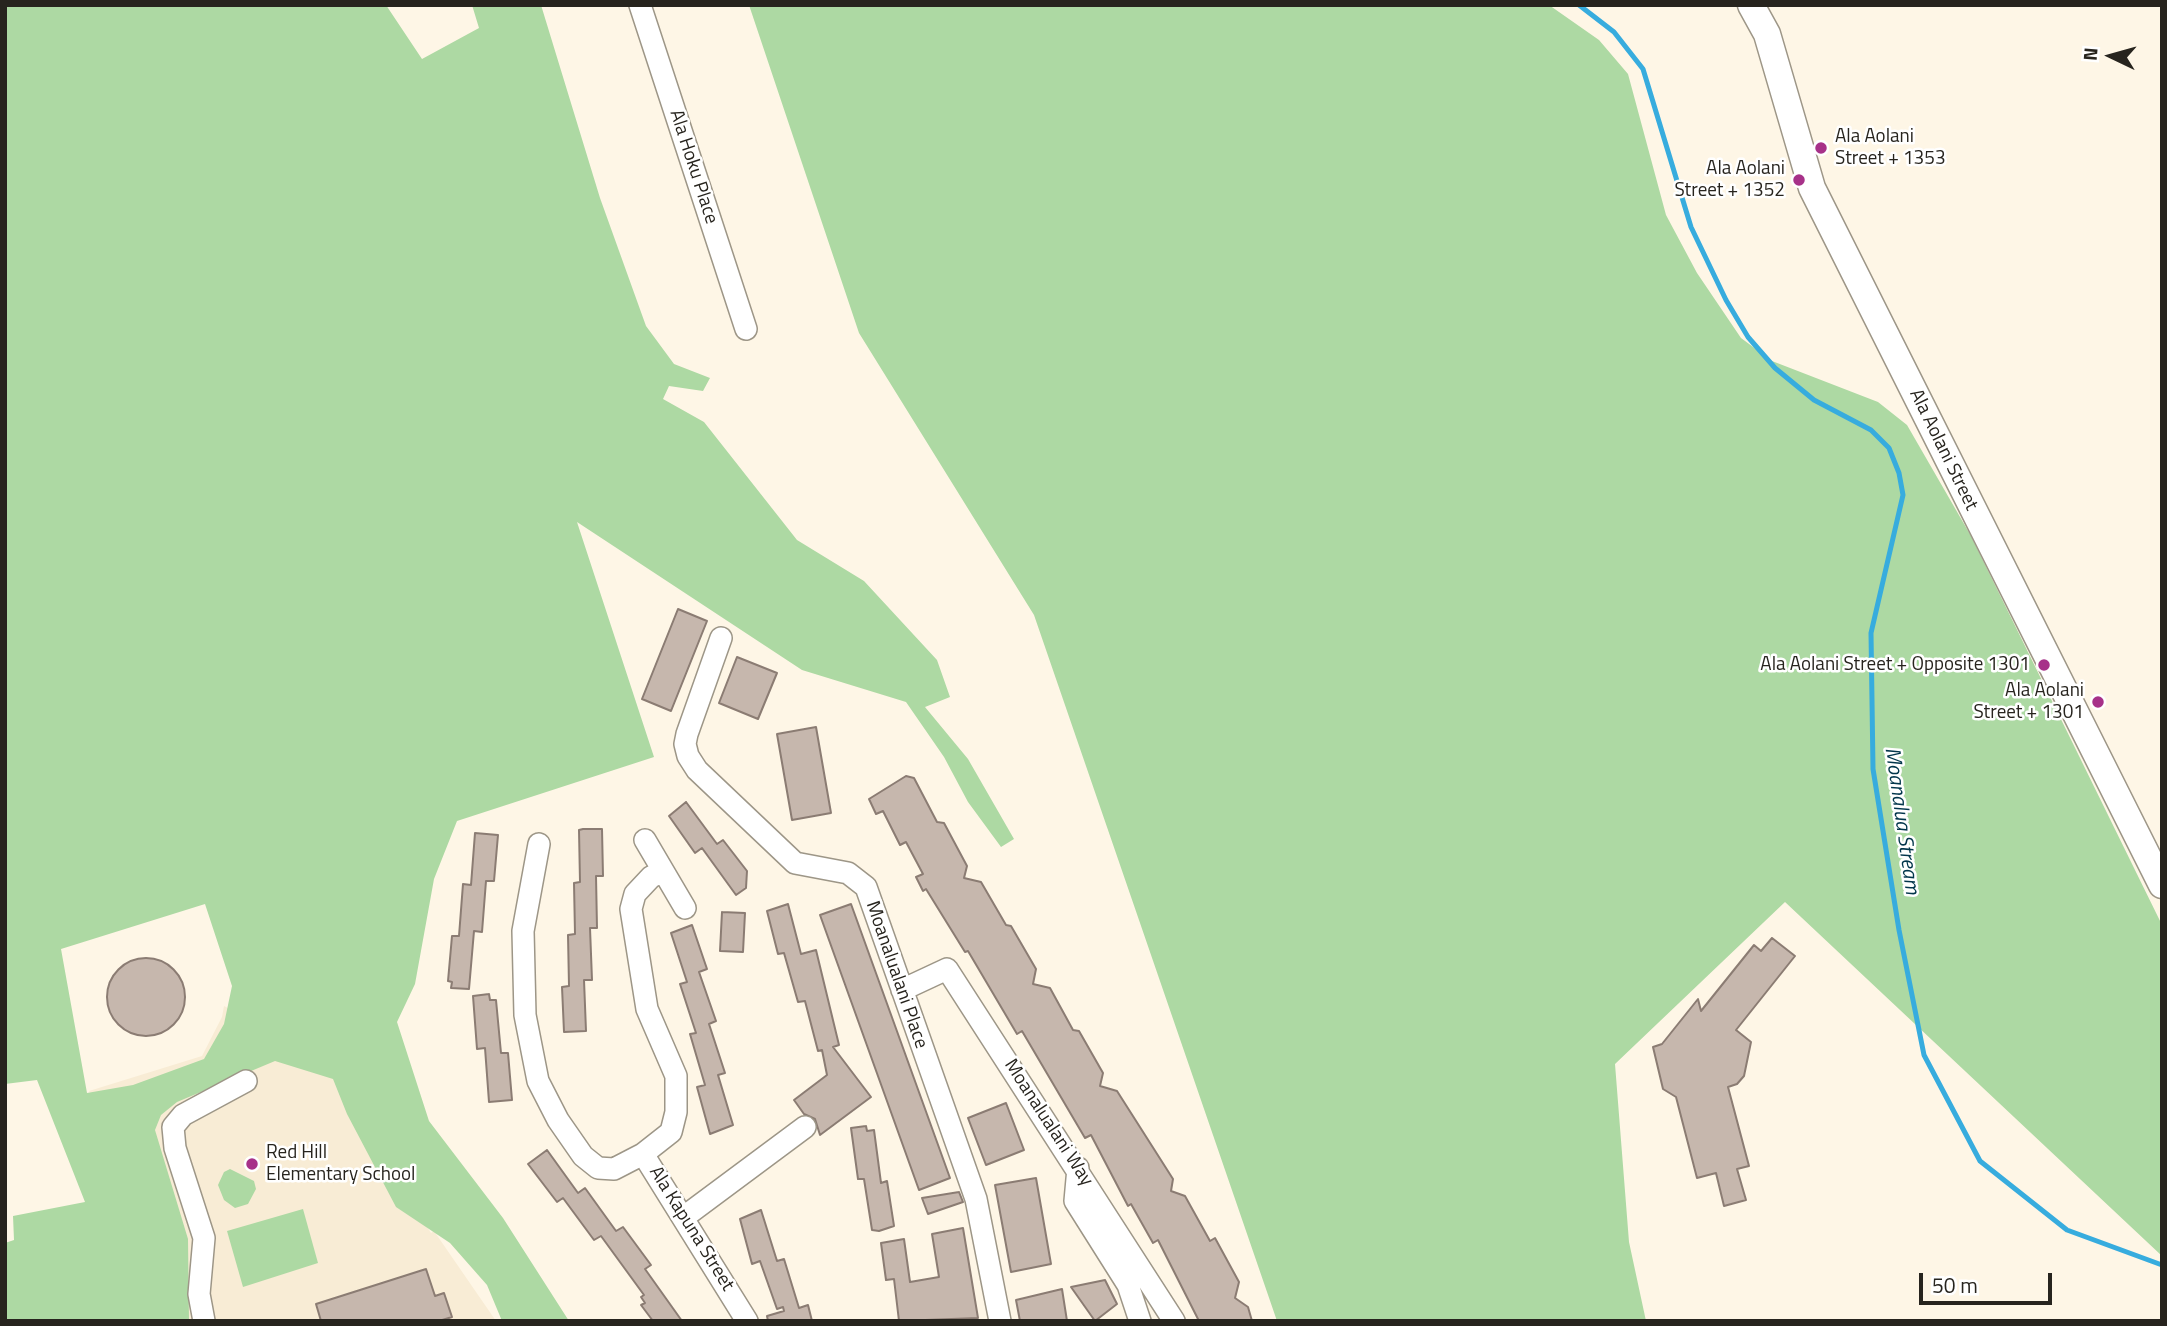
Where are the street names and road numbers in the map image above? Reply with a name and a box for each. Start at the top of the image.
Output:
street label: Ala Hoku Place [664,107,722,227]
street label: Ala Aolani Street [1904,386,1982,514]
street label: Moanalualani Place [860,898,932,1052]
street label: Moanalualani Way [998,1055,1098,1191]
street label: Ala Kapuna Street [644,1162,738,1296]

